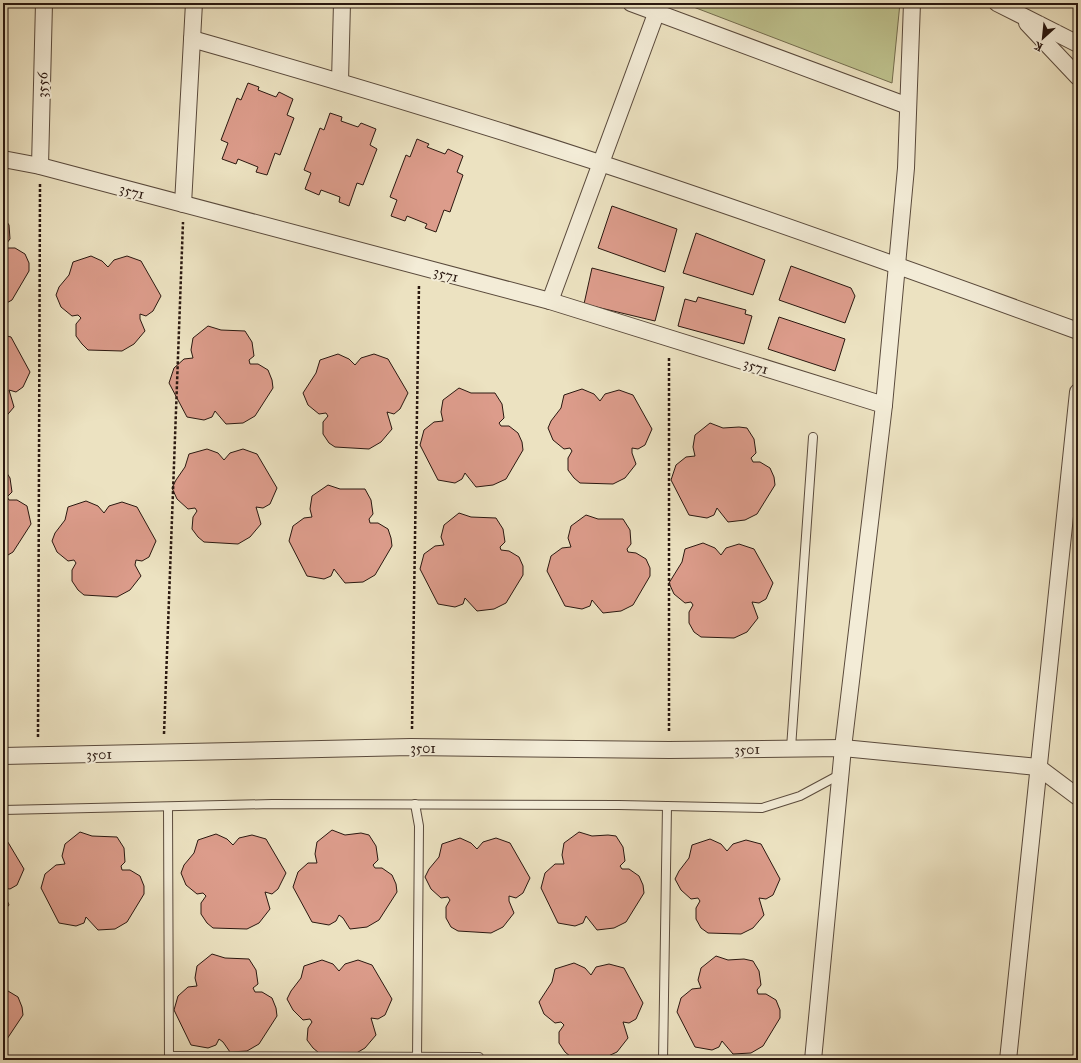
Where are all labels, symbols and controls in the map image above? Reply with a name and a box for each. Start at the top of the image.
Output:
north arrow [1023,18,1063,58]
text: K [1031,38,1045,54]
street label: 3556 [34,71,51,98]
street label: 3571 [118,180,147,203]
street label: 3571 [432,263,461,286]
street label: 3571 [741,355,771,378]
street label: 3501 [410,740,436,757]
street label: 3501 [734,741,760,758]
street label: 3501 [86,746,112,763]

